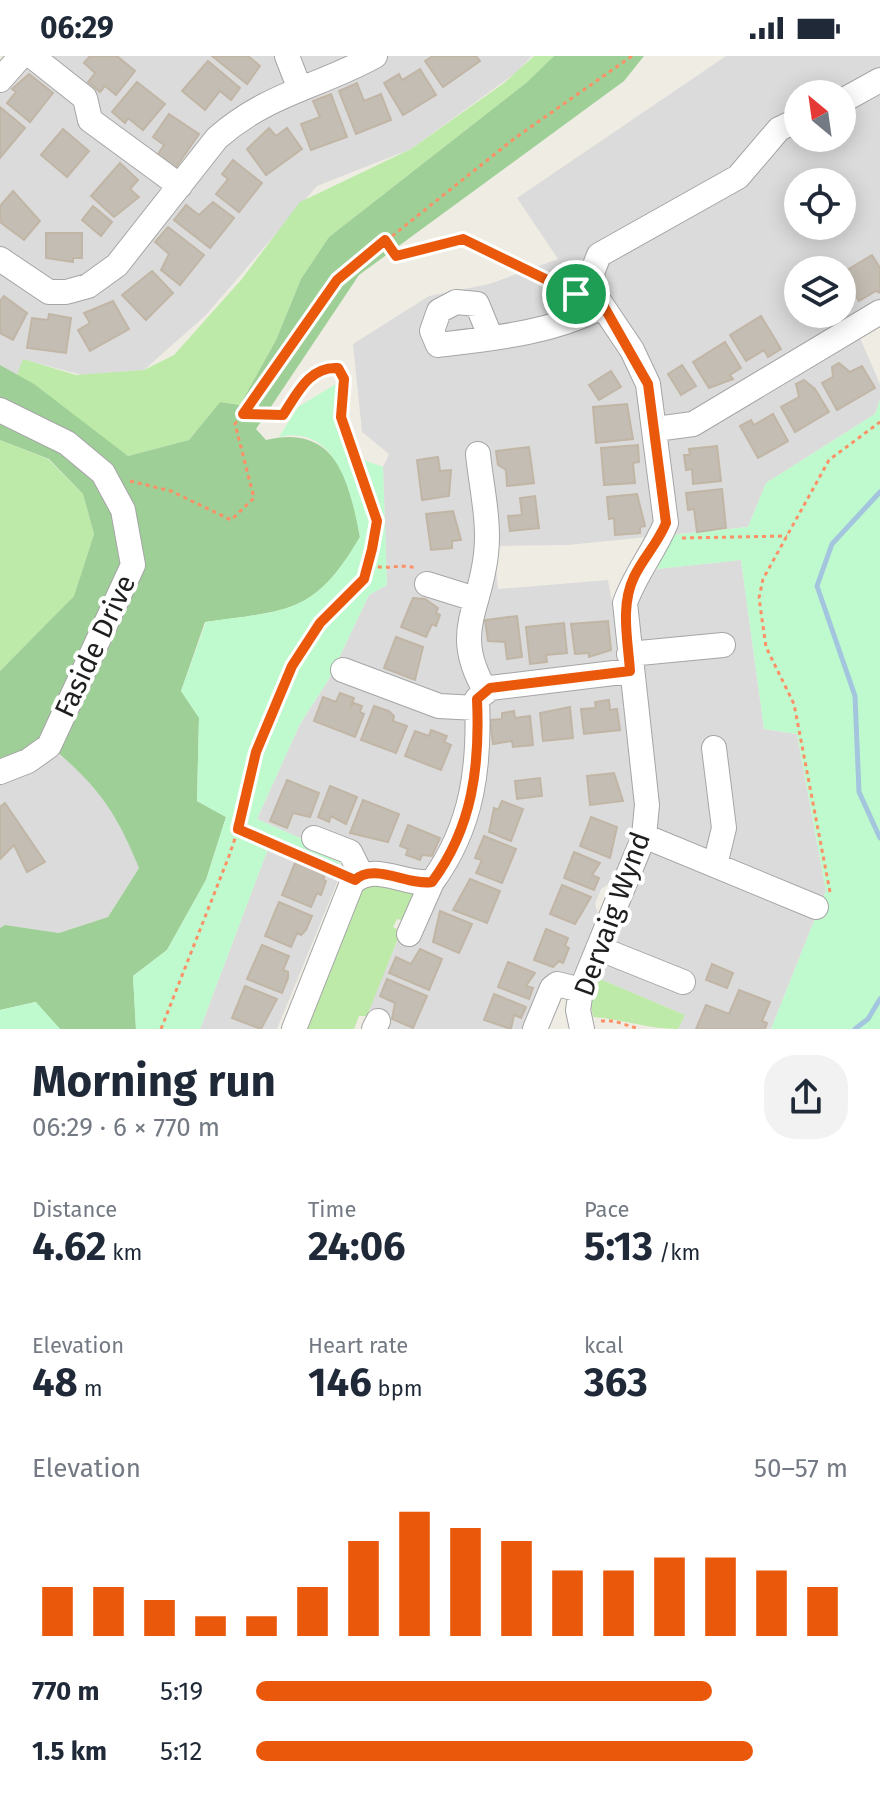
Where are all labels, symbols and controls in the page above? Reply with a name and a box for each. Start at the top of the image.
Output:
text: 06:29 [40,10,114,46]
north arrow [784,80,856,152]
map controls [784,80,856,328]
button: locate [784,168,856,240]
button: layers [784,256,856,328]
pin [542,260,610,328]
icon: arrive [554,272,598,316]
street label: Faside Drive [48,570,142,722]
street label: Dervaig Wynd [567,827,657,1001]
text: Morning run [32,1055,276,1108]
button: share [764,1055,848,1139]
text: 06:29 · 6 × 770 m [32,1112,220,1143]
text: Distance [32,1196,117,1223]
text: Time [308,1196,356,1223]
text: Pace [584,1196,630,1223]
text: 4.62 [32,1223,106,1271]
text: 24:06 [308,1223,406,1271]
text: 5:13 [584,1223,653,1271]
text: km [106,1239,142,1266]
text: /km [653,1239,700,1266]
text: Elevation [32,1332,124,1359]
text: Heart rate [308,1332,408,1359]
text: kcal [584,1332,624,1359]
text: 48 [32,1359,78,1407]
text: 146 [308,1359,372,1407]
text: 363 [584,1359,648,1407]
text: m [78,1375,103,1402]
text: bpm [372,1375,423,1402]
text: Elevation [32,1453,141,1484]
text: 50–57 m [754,1453,848,1484]
text: 770 m [32,1676,99,1707]
text: 5:19 [160,1676,203,1707]
text: 1.5 km [32,1736,107,1767]
text: 5:12 [160,1736,202,1767]

